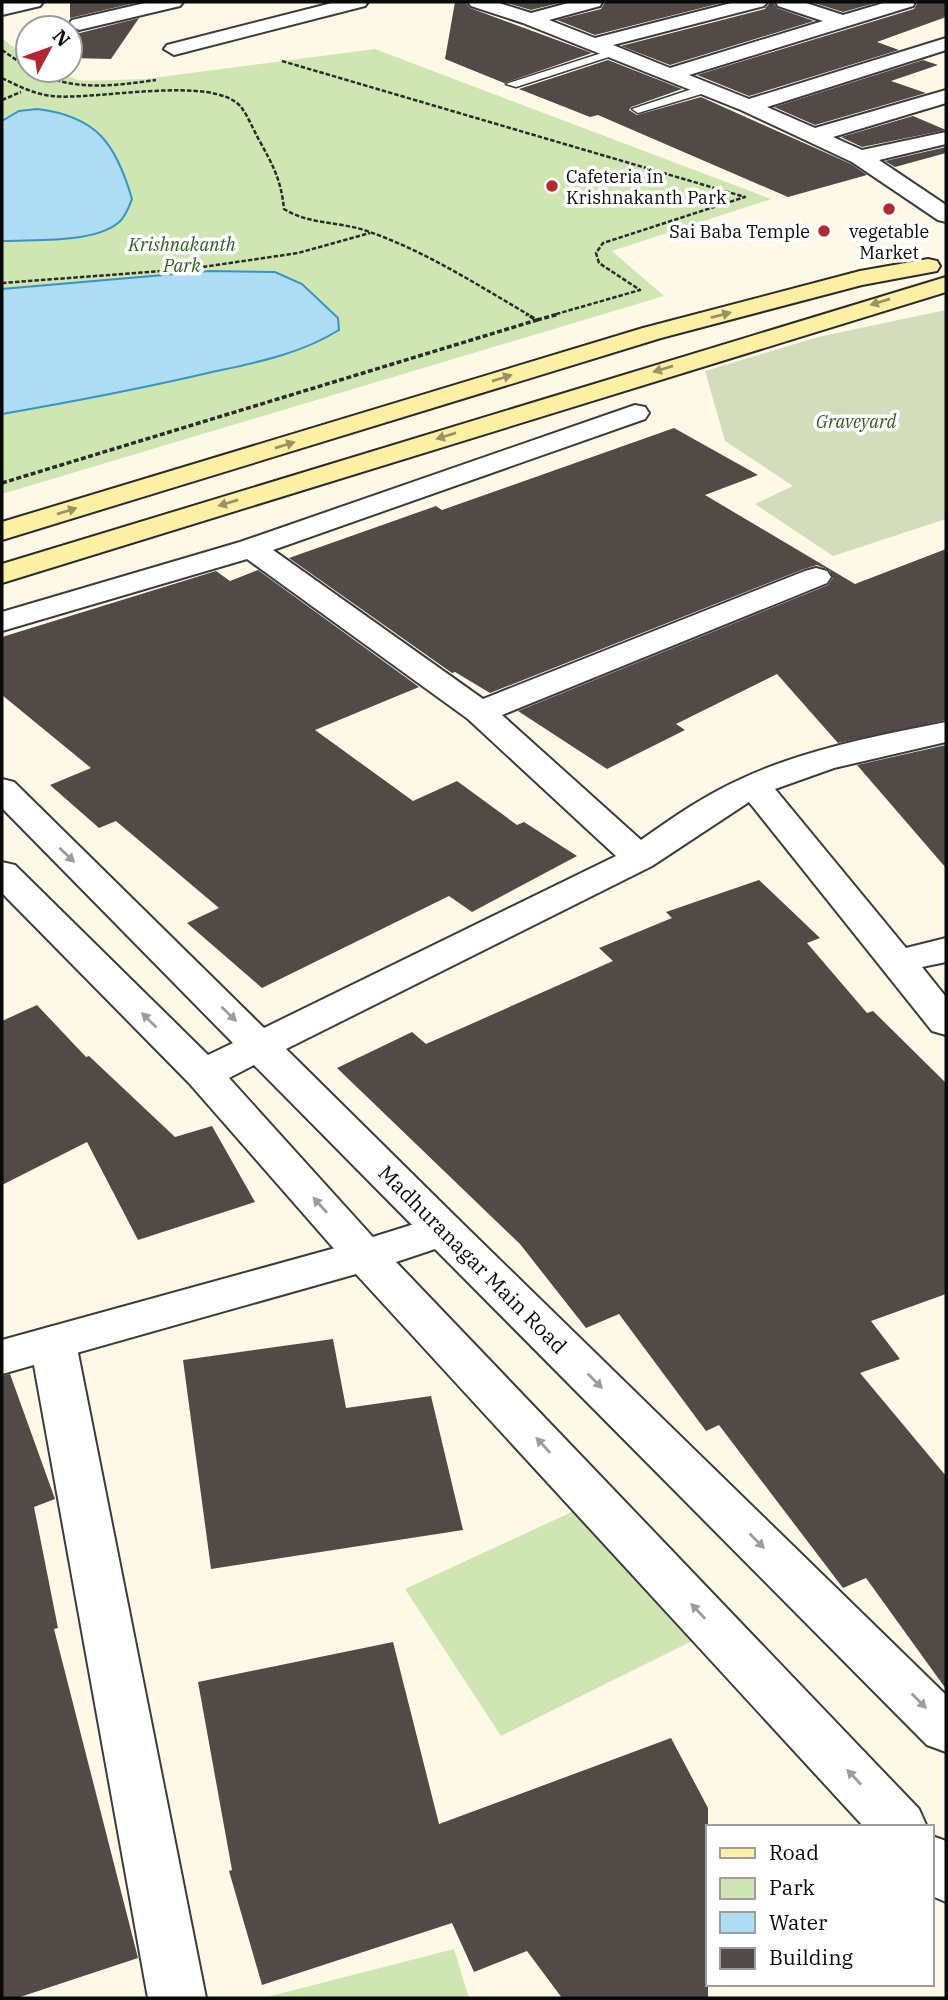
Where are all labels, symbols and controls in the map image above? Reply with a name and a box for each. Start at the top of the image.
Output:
north arrow [14,14,84,84]
text: N [48,24,76,51]
place label: Cafeteria in Krishnakanth Park [566,165,727,209]
marker: Cafeteria in Krishnakanth Park [544,178,560,194]
marker: vegetable Market [881,201,897,217]
place label: Sai Baba Temple [669,220,810,243]
place label: vegetable Market [849,220,929,264]
marker: Sai Baba Temple [816,223,832,239]
park label: Krishnakanth Park [127,233,236,277]
one-way arrow [870,297,891,308]
one-way arrow [710,309,732,320]
one-way arrow [652,365,673,375]
one-way arrow [492,373,513,383]
park label: Graveyard [816,410,897,433]
one-way arrow [435,432,456,442]
one-way arrow [274,439,295,449]
one-way arrow [218,499,239,509]
one-way arrow [57,506,78,516]
one-way arrow [58,846,75,862]
one-way arrow [221,1005,238,1022]
one-way arrow [141,1012,157,1028]
street label: Madhuranagar Main Road [373,1159,574,1360]
one-way arrow [312,1196,328,1214]
one-way arrow [587,1372,603,1389]
one-way arrow [535,1437,551,1454]
one-way arrow [748,1533,765,1549]
one-way arrow [691,1603,707,1620]
one-way arrow [910,1693,927,1710]
one-way arrow [846,1769,862,1786]
legend [706,1825,934,1986]
text: Road [769,1838,819,1866]
text: Park [769,1873,816,1901]
text: Water [769,1908,828,1936]
text: Building [769,1943,854,1971]

